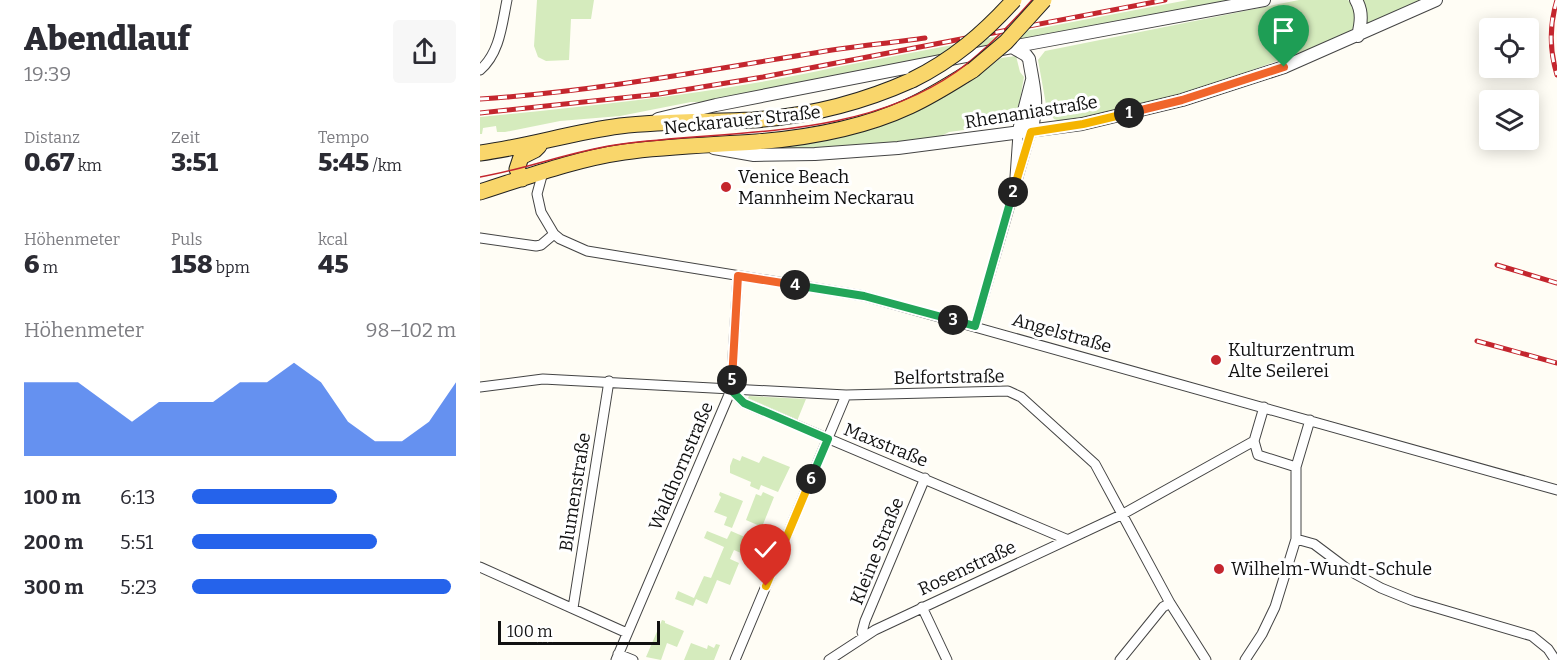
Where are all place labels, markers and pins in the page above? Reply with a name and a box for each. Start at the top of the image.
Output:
pin [1258,5,1309,67]
pin: 1 [1114,98,1144,128]
place label: Venice Beach Mannheim Neckarau [738,166,914,209]
pin: 2 [998,177,1028,207]
marker: Venice Beach Mannheim Neckarau [719,180,733,194]
pin: 4 [780,270,810,300]
pin: 3 [938,305,968,335]
place label: Kulturzentrum Alte Seilerei [1228,339,1355,382]
marker: Kulturzentrum Alte Seilerei [1209,353,1223,367]
pin: 5 [717,365,747,395]
pin: 6 [796,464,826,494]
pin [740,524,791,586]
place label: Wilhelm-Wundt-Schule [1231,558,1432,580]
marker: Wilhelm-Wundt-Schule [1212,562,1226,576]

